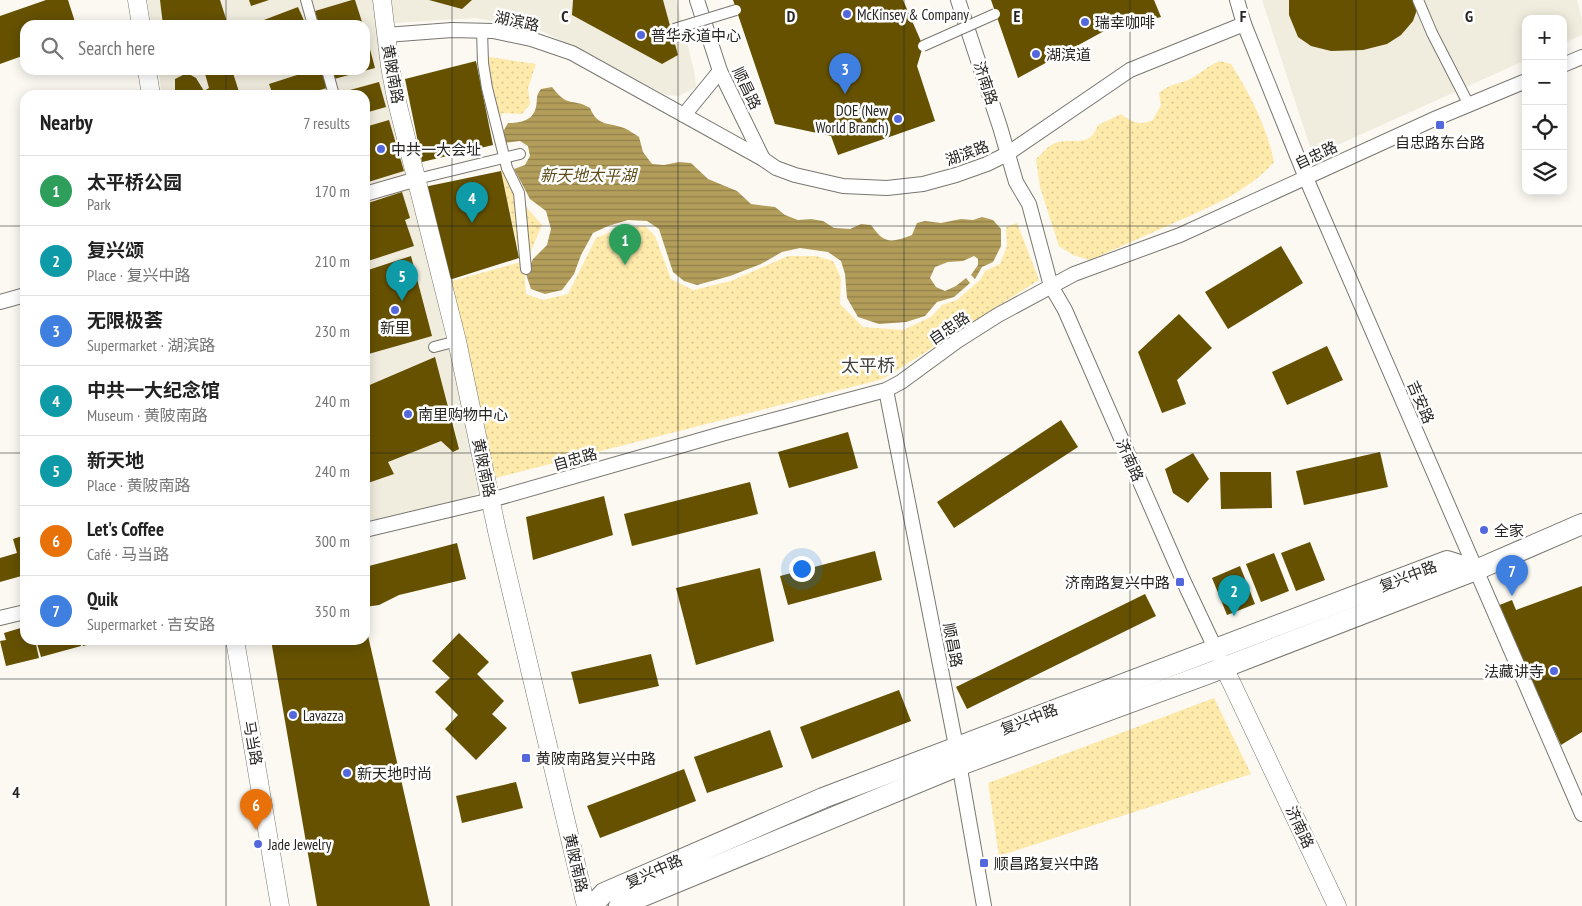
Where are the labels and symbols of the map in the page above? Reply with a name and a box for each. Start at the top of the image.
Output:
place label: McKinsey & Company [857,5,969,24]
text: C [561,6,569,26]
text: D [787,6,796,26]
text: E [1014,6,1021,26]
text: F [1240,6,1247,26]
text: G [1465,6,1473,26]
street label: 湖滨路 [493,7,541,35]
marker: McKinsey & Company [841,8,853,20]
place label: 瑞幸咖啡 [1095,13,1155,32]
marker: 瑞幸咖啡 [1079,16,1091,28]
place label: 普华永道中心 [651,26,741,45]
marker: 普华永道中心 [635,29,647,41]
street label: 黄陂南路 [378,43,408,105]
place label: 湖滨道 [1046,45,1091,64]
marker: 湖滨道 [1030,48,1042,60]
pin: 3 [829,53,861,94]
street label: 济南路 [970,59,1002,107]
street label: 顺昌路 [729,64,765,112]
place label: DOE (New World Branch) [816,101,889,137]
marker: DOE (New World Branch) [892,113,904,125]
marker: 自忠路东台路 [1434,119,1446,131]
place label: 自忠路东台路 [1395,133,1485,152]
street label: 湖滨路 [943,136,991,170]
street label: 自忠路 [1292,137,1340,173]
place label: 中共一大会址 [391,140,481,159]
marker: 中共一大会址 [375,143,387,155]
water label: 新天地太平湖 [540,165,639,185]
pin: 4 [456,182,488,223]
pin: 1 [609,224,641,265]
pin: 5 [386,260,418,301]
marker: 新里 [389,304,401,316]
street label: 自忠路 [925,308,973,348]
place label: 新里 [380,318,410,337]
district label: 太平桥 [841,354,895,377]
street label: 吉安路 [1403,378,1439,426]
place label: 南里购物中心 [418,405,508,424]
marker: 南里购物中心 [402,408,414,420]
street label: 济南路 [1112,436,1148,484]
street label: 黄陂南路 [468,437,500,499]
street label: 自忠路 [551,444,599,474]
place label: 全家 [1494,521,1524,540]
marker: 全家 [1478,524,1490,536]
pin: 7 [1496,555,1528,596]
your location [789,556,815,582]
street label: 复兴中路 [1377,556,1439,596]
place label: 济南路复兴中路 [1065,573,1170,592]
pin: 2 [1218,575,1250,616]
marker: 济南路复兴中路 [1174,576,1186,588]
street label: 顺昌路 [939,621,967,669]
place label: 法藏讲寺 [1484,662,1544,681]
marker: 法藏讲寺 [1548,665,1560,677]
street label: 复兴中路 [998,699,1060,739]
place label: Lavazza [303,706,344,725]
marker: Lavazza [287,709,299,721]
street label: 马当路 [240,719,266,767]
place label: 黄陂南路复兴中路 [536,749,656,768]
marker: 黄陂南路复兴中路 [520,752,532,764]
place label: 新天地时尚 [357,764,432,783]
marker: 新天地时尚 [341,767,353,779]
text: 4 [12,782,20,802]
pin: 6 [240,789,272,830]
street label: 济南路 [1282,803,1318,851]
street label: 黄陂南路 [560,832,592,894]
place label: Jade Jewelry [267,835,332,854]
marker: Jade Jewelry [252,838,264,850]
street label: 复兴中路 [623,850,685,892]
place label: 顺昌路复兴中路 [994,854,1099,873]
marker: 顺昌路复兴中路 [978,857,990,869]

